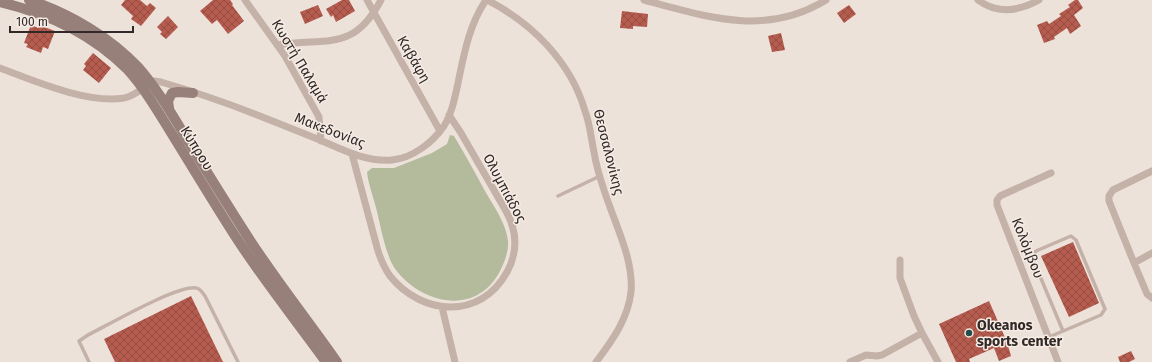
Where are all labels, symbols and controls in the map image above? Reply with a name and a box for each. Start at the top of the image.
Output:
scale bar [10,8,133,34]
text: 100 m [16,15,48,29]
street label: Κωστή Παλαμά [268,16,331,106]
street label: Καβάφη [393,33,434,86]
street label: Θεσσαλονίκης [590,107,628,197]
street label: Μακεδονίας [292,109,368,152]
street label: Κύπρου [176,123,217,173]
street label: Ολυμπιάδος [479,151,530,226]
street label: Κολόμβου [1008,215,1047,281]
place label: Okeanos sports center [977,317,1063,350]
marker: Okeanos sports center [964,328,974,338]

